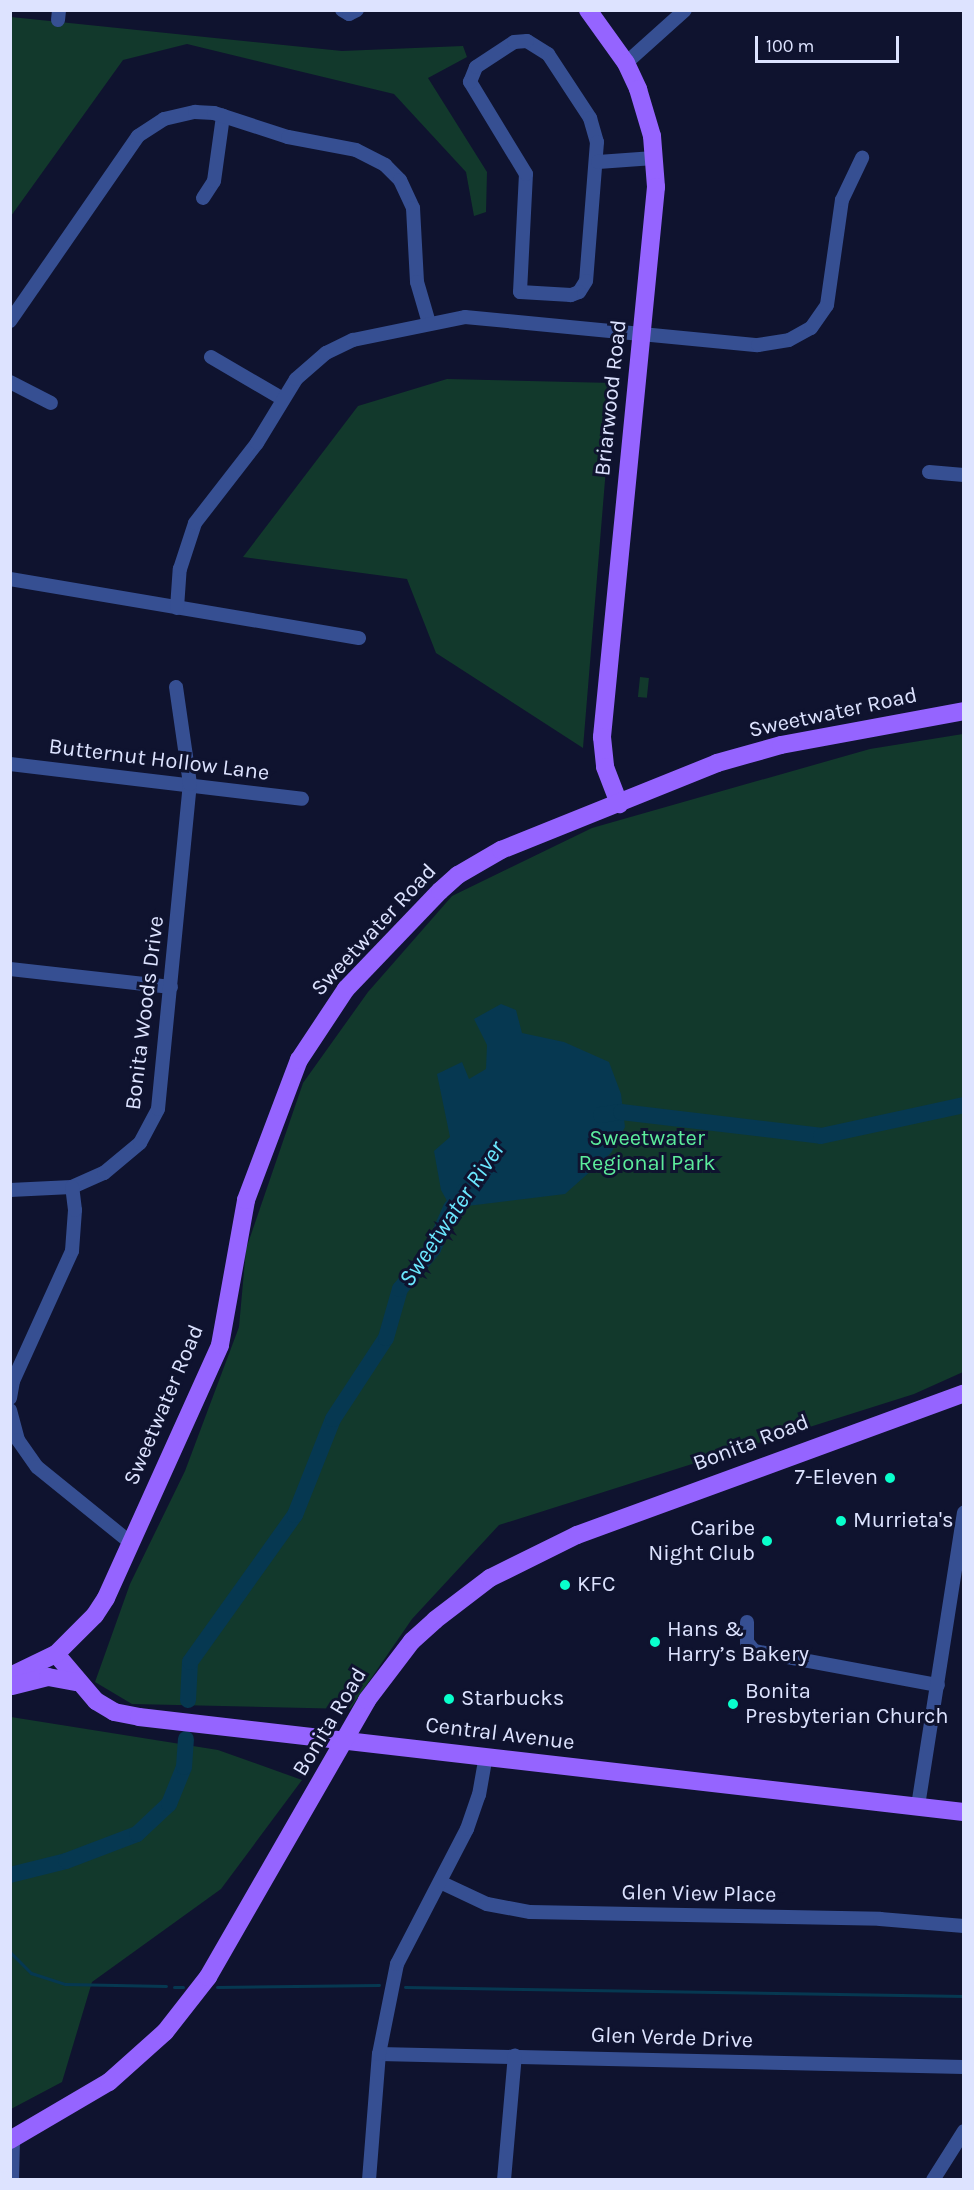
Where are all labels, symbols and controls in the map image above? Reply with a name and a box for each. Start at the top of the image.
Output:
scale bar [758,24,902,62]
text: 100 m [766,35,814,57]
street label: Briarwood Road [590,318,632,478]
street label: Sweetwater Road [746,682,920,744]
street label: Butternut Hollow Lane [47,733,271,787]
street label: Sweetwater Road [306,858,442,1002]
street label: Bonita Woods Drive [120,914,170,1112]
park label: Sweetwater Regional Park [578,1125,716,1176]
water label: Sweetwater River [393,1136,511,1292]
street label: Sweetwater Road [118,1321,210,1489]
street label: Bonita Road [689,1409,813,1477]
place label: 7-Eleven [795,1465,878,1491]
marker: 7-Eleven [883,1471,897,1485]
place label: Murrieta's [853,1508,954,1534]
marker: Murrieta's [834,1514,848,1528]
place label: Caribe Night Club [648,1515,755,1566]
marker: Caribe Night Club [760,1534,774,1548]
place label: KFC [577,1572,615,1598]
marker: KFC [558,1578,572,1592]
place label: Hans & Harry’s Bakery [667,1616,809,1668]
marker: Hans & Harry’s Bakery [648,1635,662,1649]
street label: Bonita Road [287,1663,373,1781]
place label: Bonita Presbyterian Church [745,1678,949,1730]
place label: Starbucks [461,1686,564,1712]
marker: Starbucks [442,1692,456,1706]
marker: Bonita Presbyterian Church [726,1697,740,1711]
street label: Central Avenue [424,1712,576,1756]
street label: Glen View Place [621,1879,777,1909]
street label: Glen Verde Drive [591,2022,753,2054]

